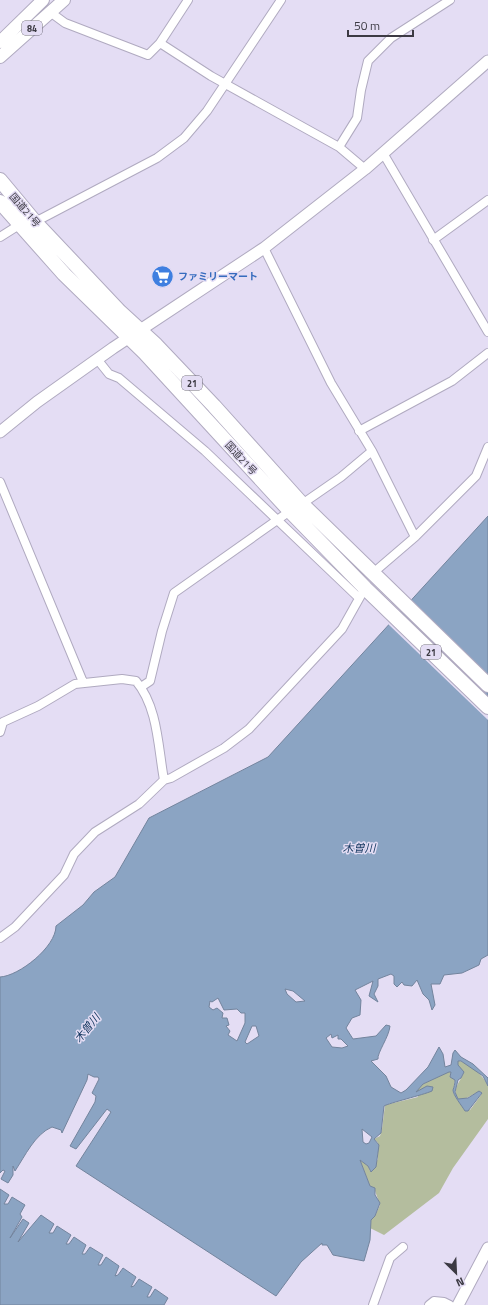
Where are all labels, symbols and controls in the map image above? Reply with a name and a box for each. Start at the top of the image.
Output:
scale bar [348,12,413,38]
text: 50 m [354,16,380,35]
road number: 84 [22,21,42,35]
street label: 国道21号 [6,190,44,230]
supermarket icon: ファミリーマート [149,263,175,289]
place label: ファミリーマート [178,269,258,284]
road number: 21 [182,376,202,390]
street label: 国道21号 [221,438,261,478]
road number: 21 [421,645,441,659]
water label: 木曽川 [343,840,376,856]
water label: 木曽川 [70,1009,104,1046]
north arrow [436,1253,476,1293]
text: N [453,1273,467,1291]

